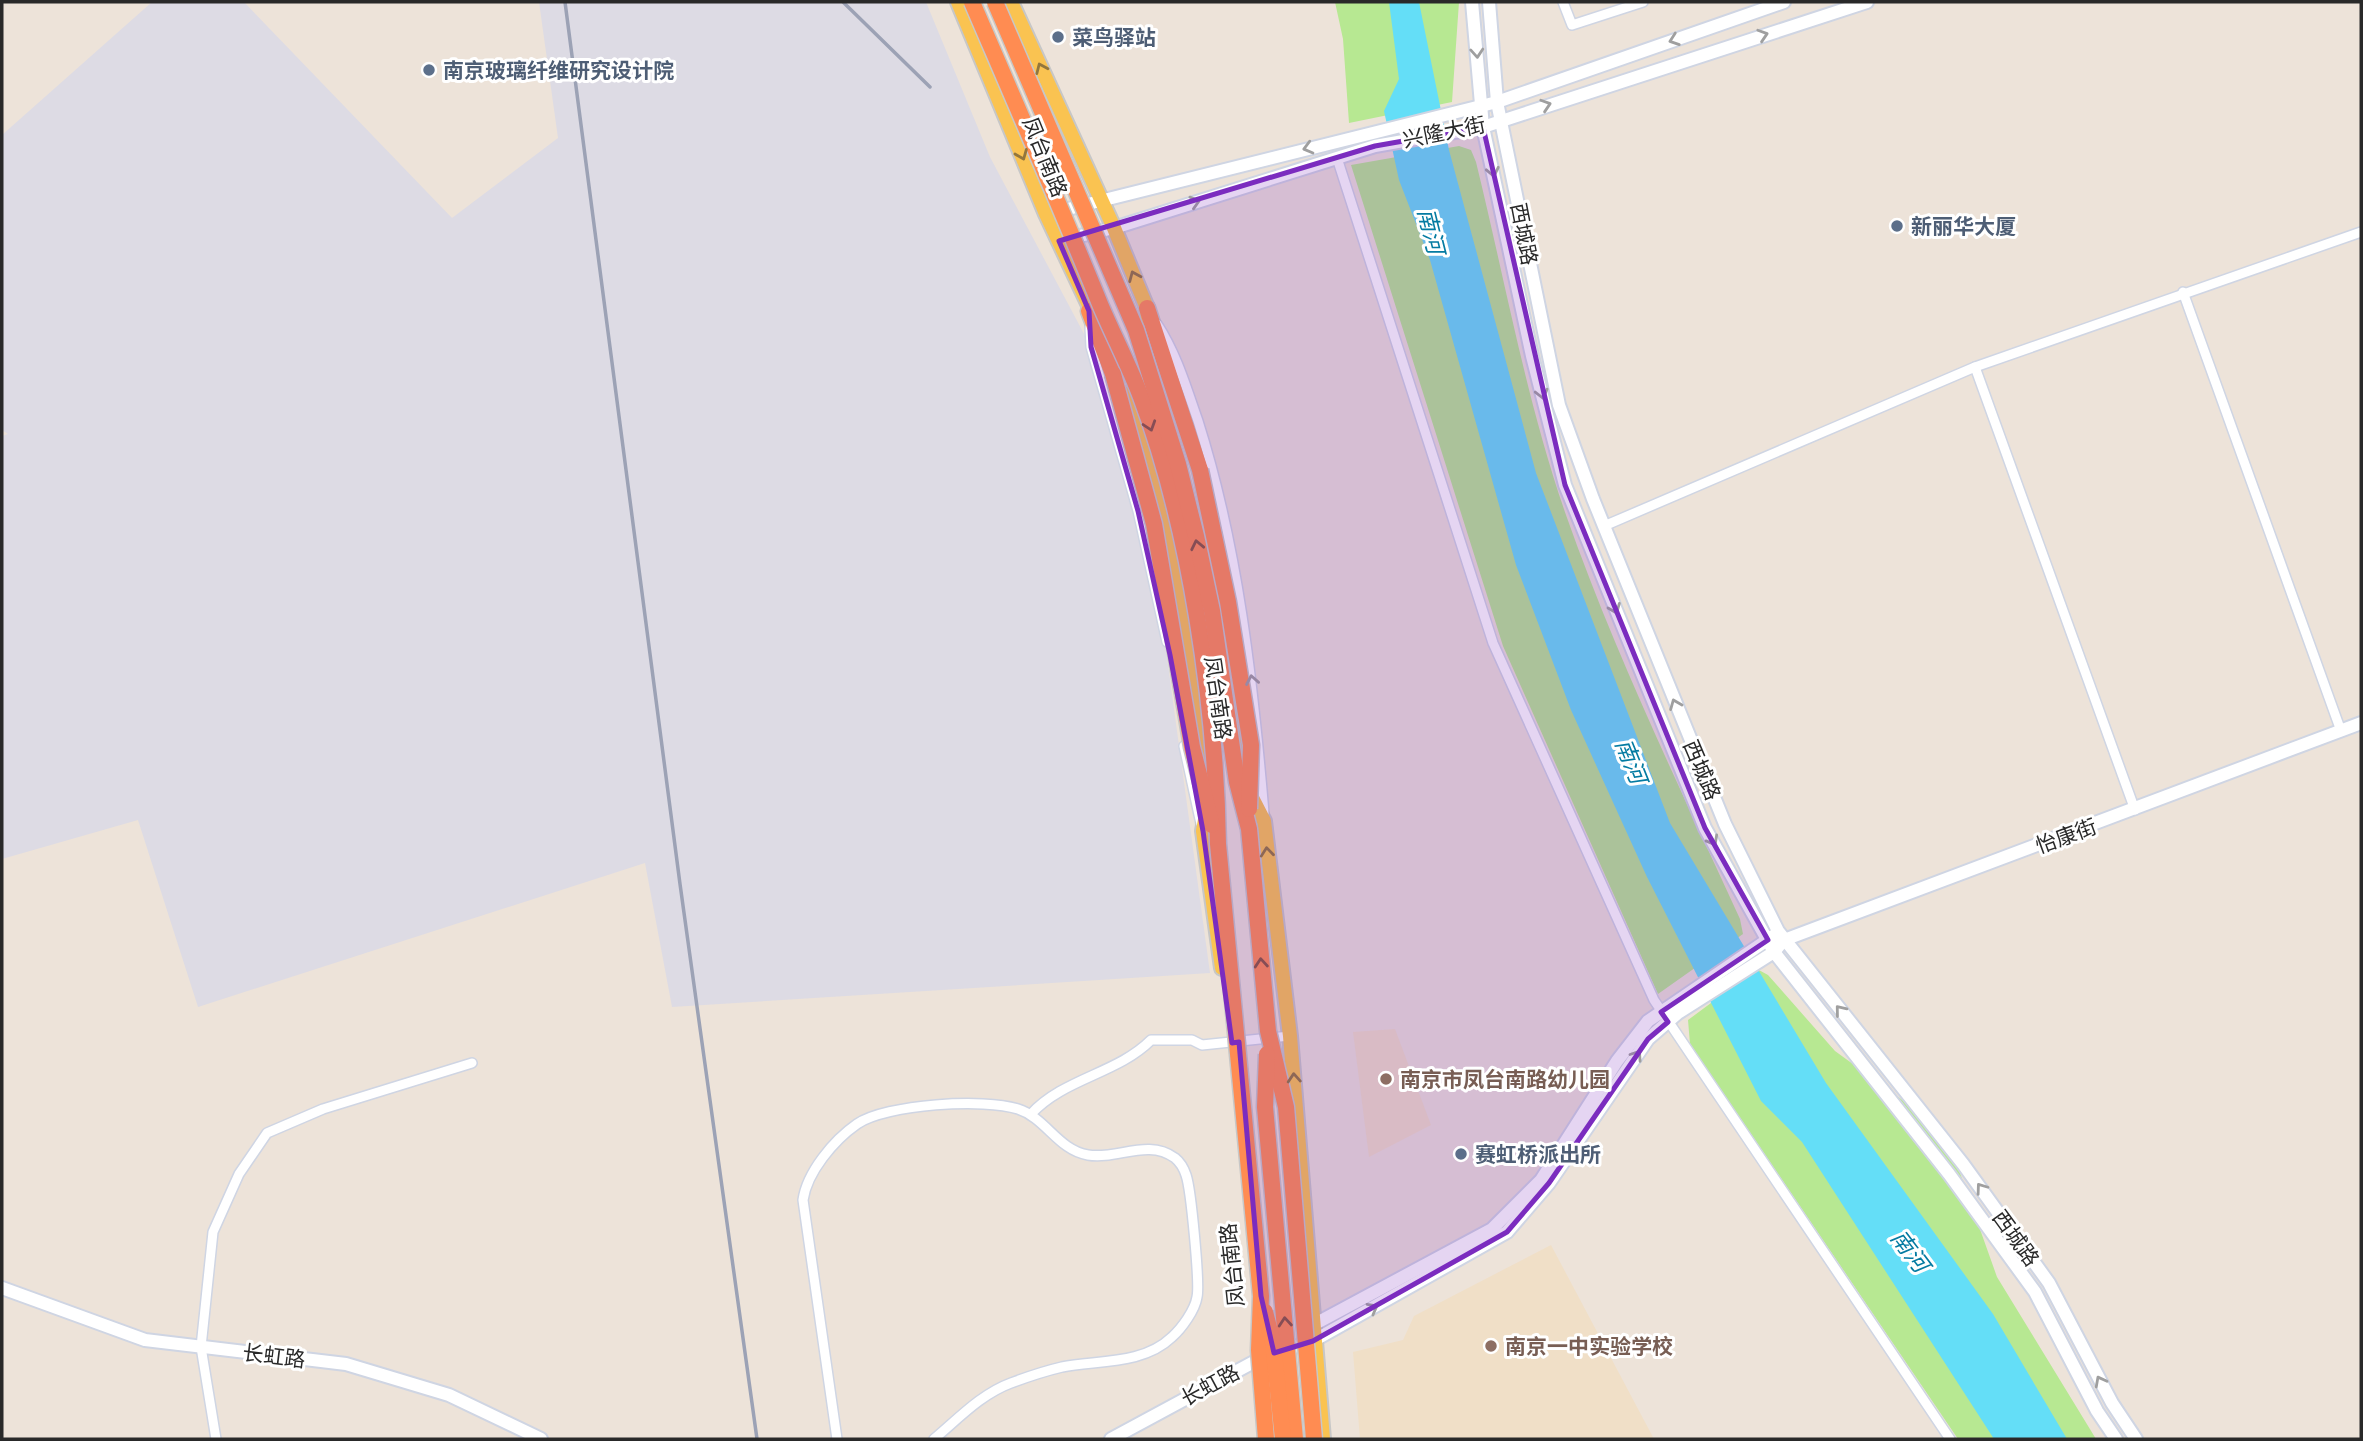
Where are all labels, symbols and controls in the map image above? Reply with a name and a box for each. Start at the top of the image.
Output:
place label: 菜鸟驿站 [1072,25,1156,50]
marker: 菜鸟驿站 [1050,29,1066,45]
one-way arrow [1756,29,1768,44]
one-way arrow [1668,32,1680,46]
one-way arrow [1469,48,1484,59]
place label: 南京玻璃纤维研究设计院 [443,58,674,83]
marker: 南京玻璃纤维研究设计院 [421,62,437,78]
one-way arrow [1035,63,1049,76]
one-way arrow [1539,99,1552,113]
street label: 兴隆大街 [1400,112,1488,152]
street label: 凤台南路 [1018,113,1072,201]
one-way arrow [1302,140,1314,154]
one-way arrow [1014,148,1028,160]
one-way arrow [1484,166,1499,178]
one-way arrow [1189,196,1201,211]
street label: 西城路 [1506,201,1542,267]
water label: 南河 [1412,205,1451,261]
place label: 新丽华大厦 [1911,214,2016,239]
marker: 新丽华大厦 [1889,218,1905,234]
one-way arrow [1128,271,1142,283]
one-way arrow [1534,388,1548,400]
one-way arrow [1142,419,1157,431]
one-way arrow [1191,539,1206,551]
one-way arrow [1607,602,1621,614]
street label: 凤台南路 [1200,655,1236,741]
one-way arrow [1245,674,1260,686]
one-way arrow [1669,698,1683,710]
water label: 南河 [1609,734,1654,791]
street label: 西城路 [1678,736,1726,804]
street label: 怡康街 [2032,813,2100,859]
one-way arrow [1705,834,1718,847]
one-way arrow [1260,847,1275,858]
one-way arrow [1254,957,1269,968]
one-way arrow [1835,1005,1848,1017]
one-way arrow [1629,1050,1641,1063]
place label: 南京市凤台南路幼儿园 [1400,1067,1610,1092]
marker: 南京市凤台南路幼儿园 [1378,1071,1394,1087]
one-way arrow [1287,1072,1302,1083]
place label: 赛虹桥派出所 [1475,1142,1601,1167]
marker: 赛虹桥派出所 [1453,1146,1469,1162]
one-way arrow [1976,1184,1989,1196]
street label: 西城路 [1987,1205,2045,1271]
street label: 凤台南路 [1215,1222,1249,1308]
water label: 南河 [1885,1224,1937,1281]
one-way arrow [1365,1303,1378,1316]
one-way arrow [1278,1317,1293,1328]
place label: 南京一中实验学校 [1505,1334,1673,1359]
marker: 南京一中实验学校 [1483,1338,1499,1354]
street label: 长虹路 [241,1340,307,1372]
street label: 长虹路 [1176,1359,1244,1411]
one-way arrow [2095,1376,2109,1388]

